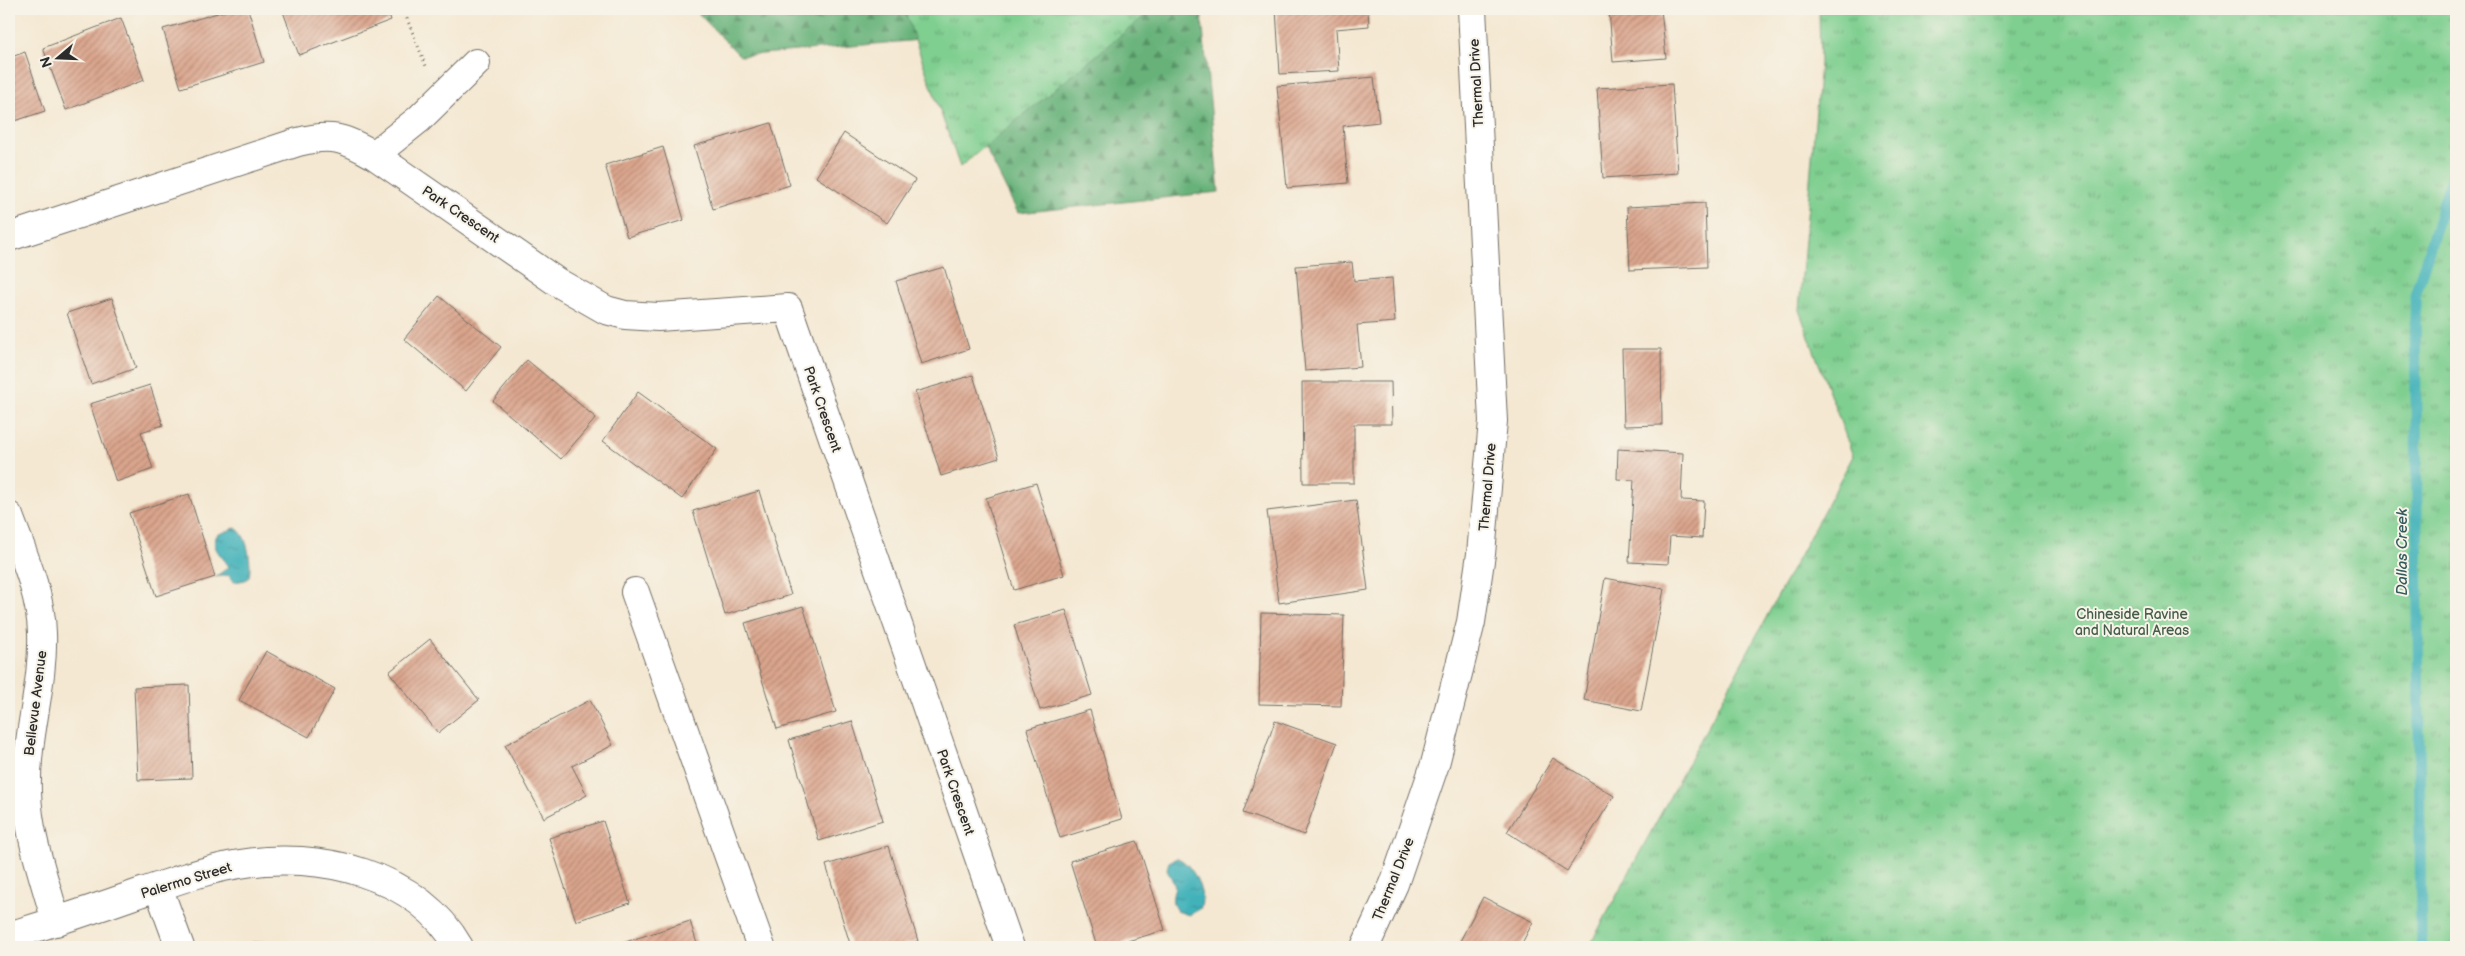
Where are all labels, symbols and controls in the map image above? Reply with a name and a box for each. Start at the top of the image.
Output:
north arrow [32,32,82,82]
street label: Thermal Drive [1466,38,1487,128]
text: N [36,54,56,70]
street label: Park Crescent [419,182,503,247]
street label: Park Crescent [800,364,845,455]
street label: Thermal Drive [1475,442,1500,532]
water label: Dallas Creek [2393,508,2412,595]
park label: Chineside Ravine and Natural Areas [2075,606,2189,639]
street label: Bellevue Avenue [21,649,50,757]
street label: Park Crescent [933,747,978,838]
street label: Thermal Drive [1369,835,1418,923]
street label: Palermo Street [139,858,234,902]

